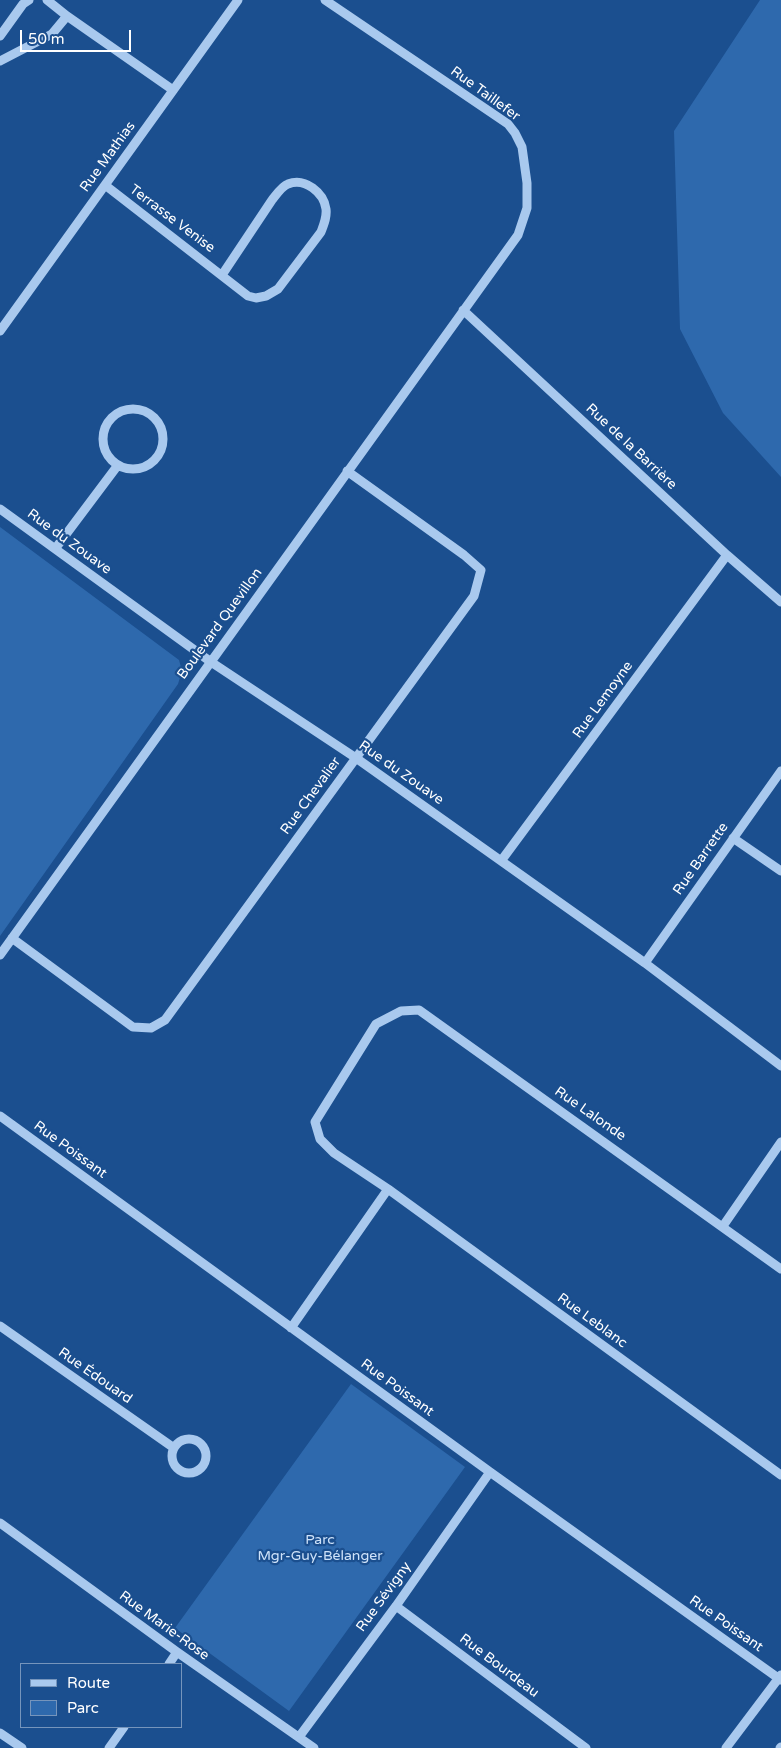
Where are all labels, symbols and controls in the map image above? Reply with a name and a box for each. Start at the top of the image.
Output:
scale bar [22,20,134,52]
text: 50 m [28,30,65,48]
street label: Rue Taillefer [447,63,523,125]
street label: Rue Mathias [77,118,139,196]
street label: Terrasse Venise [126,181,218,257]
street label: Rue de la Barrière [582,401,680,493]
street label: Rue du Zouave [24,506,114,578]
street label: Boulevard Quevillon [174,565,266,683]
street label: Rue Lemoyne [569,658,637,742]
street label: Rue du Zouave [355,737,447,809]
street label: Rue Chevalier [277,754,345,838]
street label: Rue Barrette [670,820,732,898]
street label: Rue Lalonde [551,1083,629,1145]
street label: Rue Poissant [30,1118,110,1182]
street label: Rue Leblanc [554,1290,630,1352]
street label: Rue Édouard [55,1344,135,1408]
street label: Rue Poissant [357,1356,437,1420]
park label: Parc Mgr-Guy-Bélanger [257,1532,383,1564]
street label: Rue Sévigny [353,1559,415,1635]
street label: Rue Marie-Rose [116,1588,212,1664]
street label: Rue Poissant [686,1592,766,1656]
street label: Rue Bourdeau [456,1631,542,1701]
legend [20,1663,182,1728]
text: Route [67,1674,110,1692]
text: Parc [67,1699,99,1717]

